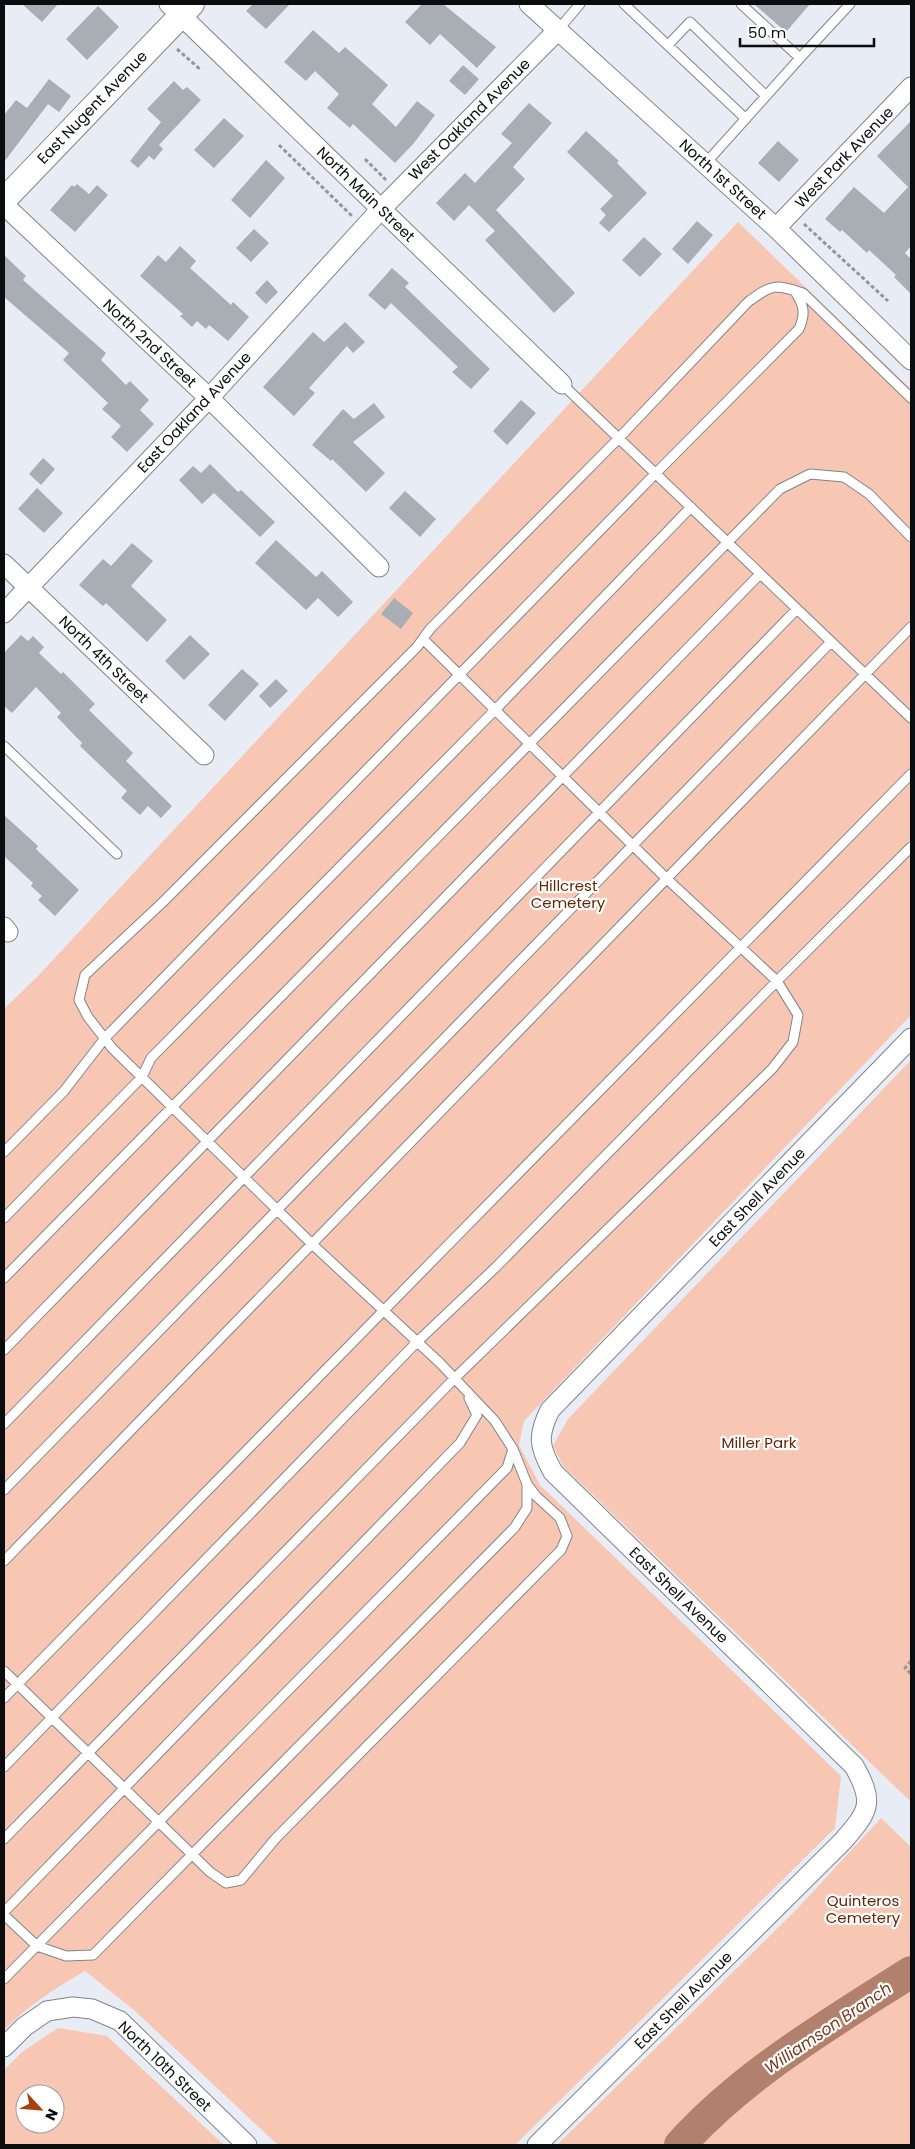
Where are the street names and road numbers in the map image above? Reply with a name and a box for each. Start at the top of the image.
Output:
street label: East Nugent Avenue [32,46,152,168]
street label: West Oakland Avenue [403,53,535,185]
street label: West Park Avenue [790,102,898,212]
street label: North 1st Street [675,134,771,224]
street label: North Main Street [312,142,420,246]
street label: North 2nd Street [99,294,201,392]
street label: East Oakland Avenue [132,347,256,477]
street label: North 4th Street [55,611,153,707]
street label: East Shell Avenue [704,1143,810,1251]
street label: East Shell Avenue [625,1542,733,1648]
street label: East Shell Avenue [629,1946,737,2054]
street label: North 10th Street [114,2016,216,2116]

